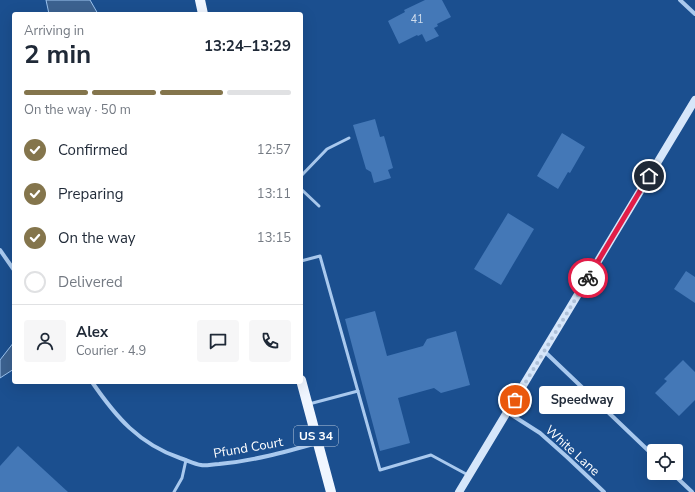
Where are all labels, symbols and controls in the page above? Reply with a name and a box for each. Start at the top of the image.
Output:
house number: 41 [410,12,424,27]
text: Arriving in [24,22,84,40]
text: 13:24–13:29 [204,36,291,56]
text: 2 min [24,37,91,72]
text: On the way · 50 m [24,101,131,119]
icon: check [24,139,46,161]
text: Confirmed [58,140,128,160]
text: 12:57 [257,141,291,159]
pin [632,159,666,193]
icon: home [638,165,660,187]
icon: check [24,183,46,205]
text: Preparing [58,184,123,204]
text: 13:11 [257,185,291,203]
icon: check [24,227,46,249]
text: On the way [58,228,136,248]
text: 13:15 [257,229,291,247]
courier [568,258,608,298]
icon: bike [577,267,599,289]
text: Delivered [58,272,123,292]
button: person [24,320,66,362]
button: chat [197,320,239,362]
button: phone [249,320,291,362]
text: Alex [76,322,108,342]
text: Courier · 4.9 [76,342,146,360]
pin [498,383,532,417]
callout: Speedway [539,386,625,414]
icon: bag [504,389,526,411]
text: Speedway [551,391,613,409]
street label: White Lane [541,421,604,480]
road number: US 34 [294,426,338,446]
street label: Pfund Court [212,433,285,463]
map controls [647,444,683,480]
button: locate [647,444,683,480]

